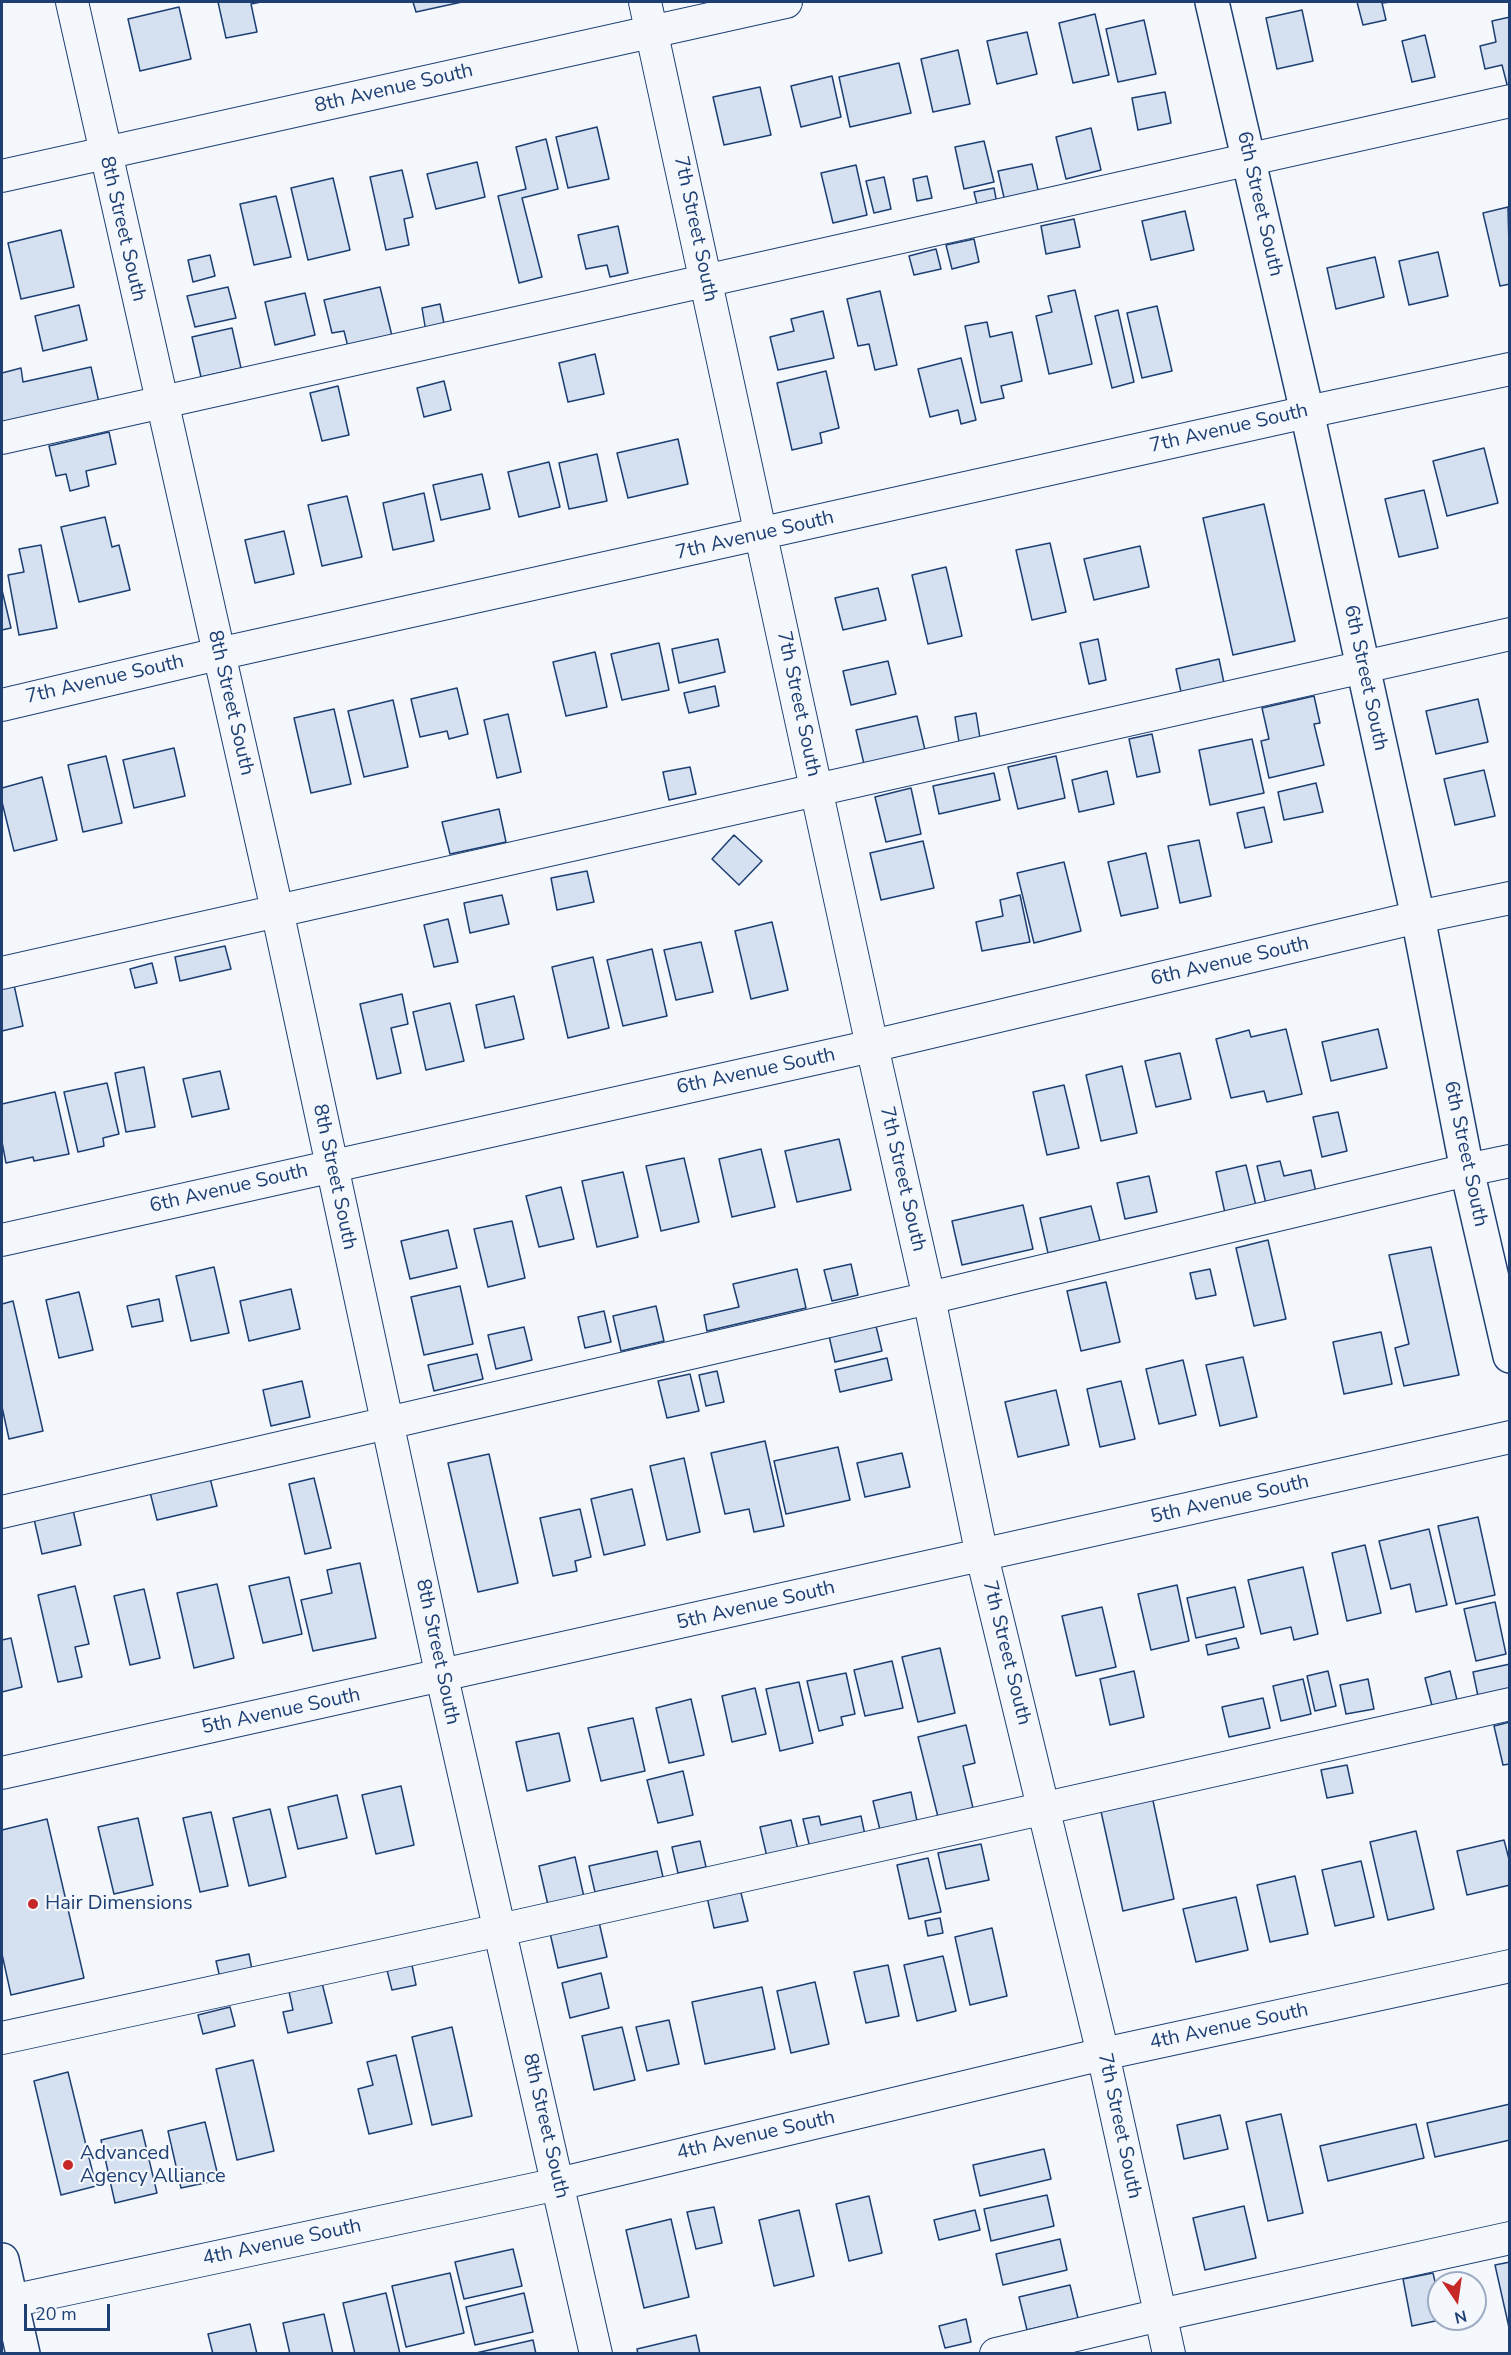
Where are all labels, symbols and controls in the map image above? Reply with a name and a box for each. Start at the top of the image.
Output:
street label: 8th Avenue South [313,59,475,119]
street label: 6th Street South [1231,129,1287,279]
street label: 8th Street South [94,154,150,304]
street label: 7th Street South [668,154,722,304]
street label: 7th Avenue South [1148,399,1310,459]
street label: 7th Avenue South [674,506,836,566]
street label: 6th Street South [1338,603,1392,753]
street label: 8th Street South [202,628,258,778]
street label: 7th Street South [771,629,825,779]
street label: 7th Avenue South [24,650,186,710]
street label: 6th Avenue South [1149,932,1311,992]
street label: 6th Avenue South [674,1043,838,1101]
street label: 6th Street South [1438,1079,1492,1229]
street label: 8th Street South [307,1102,361,1252]
street label: 7th Street South [874,1104,930,1254]
street label: 6th Avenue South [148,1159,310,1219]
street label: 5th Avenue South [1149,1470,1311,1530]
street label: 5th Avenue South [675,1576,837,1636]
street label: 8th Street South [410,1577,464,1727]
street label: 7th Street South [976,1578,1036,1728]
street label: 5th Avenue South [199,1683,363,1741]
place label: Hair Dimensions [45,1892,193,1916]
marker: Hair Dimensions [26,1897,40,1911]
street label: 4th Avenue South [1147,1998,1311,2056]
street label: 8th Street South [517,2051,573,2201]
street label: 7th Street South [1092,2051,1146,2201]
street label: 4th Avenue South [675,2106,837,2166]
place label: Advanced Agency Alliance [80,2142,226,2189]
marker: Advanced Agency Alliance [61,2158,75,2172]
street label: 4th Avenue South [200,2214,364,2272]
north arrow [1427,2271,1487,2331]
scale bar [27,2292,112,2330]
text: 20 m [35,2302,77,2326]
text: N [1452,2305,1469,2329]

